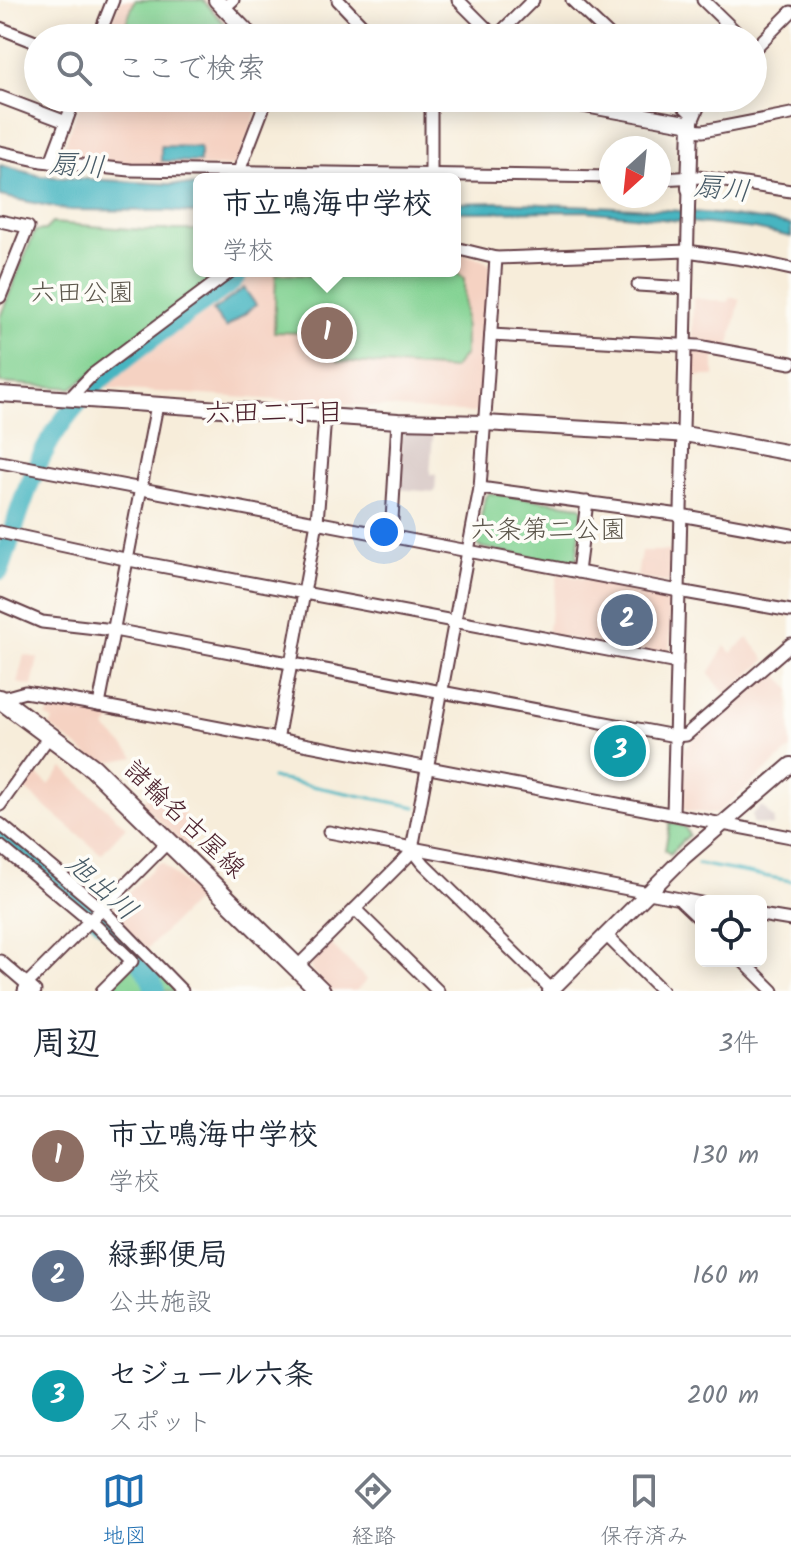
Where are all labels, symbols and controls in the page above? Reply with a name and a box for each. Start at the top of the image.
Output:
search box [24,24,767,112]
icon: search [52,46,96,90]
text: ここで検索 [116,46,266,94]
north arrow [599,136,671,208]
water label: 扇川 [47,143,107,191]
water label: 扇川 [692,165,752,215]
popup [193,173,461,277]
text: 市立鳴海中学校 [222,181,432,229]
text: 学校 [222,231,274,273]
park label: 六田公園 [30,273,134,315]
pin: 1 [301,303,353,363]
district label: 六田二丁目 [204,392,344,437]
park label: 六条第二公園 [470,510,626,552]
your location [364,512,404,552]
pin: 2 [601,590,653,650]
pin: 3 [594,721,646,781]
street label: 諸輪名古屋線 [113,751,255,889]
water label: 旭出川 [55,843,147,933]
map controls [695,895,767,967]
button: locate [695,895,767,967]
text: 周辺 [32,1018,100,1072]
text: 3件 [718,1023,759,1065]
text: 市立鳴海中学校 [108,1112,318,1160]
text: 1 [54,1135,62,1177]
text: 130 m [692,1135,759,1177]
text: 学校 [108,1162,160,1204]
text: 緑郵便局 [108,1232,228,1280]
text: 2 [50,1255,66,1297]
text: 160 m [692,1255,759,1297]
text: 公共施設 [108,1282,212,1324]
text: セジュール六条 [108,1352,314,1400]
text: 3 [51,1375,65,1417]
text: 200 m [687,1375,759,1417]
text: スポット [108,1402,212,1444]
tab: 地図 [102,1469,147,1555]
tab: 経路 [351,1469,396,1555]
tab: 保存済み [600,1469,689,1555]

